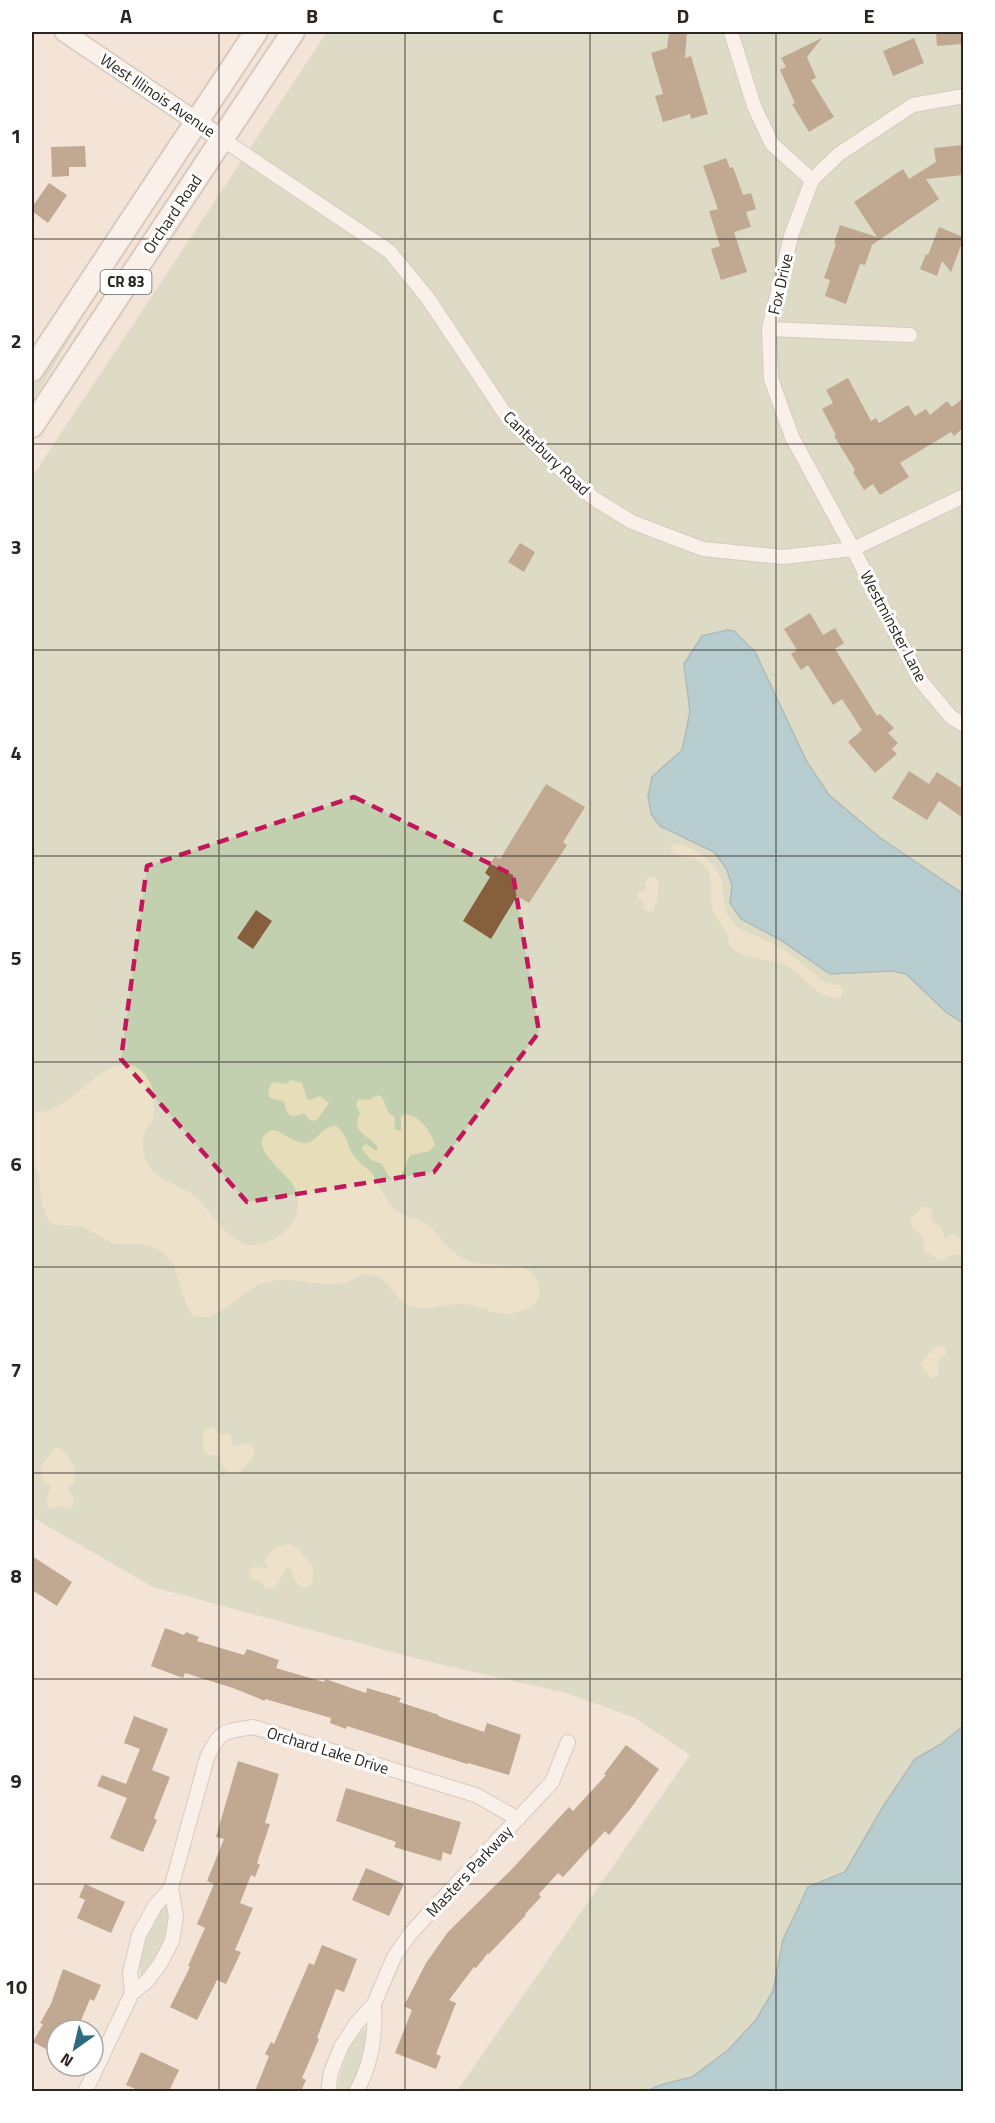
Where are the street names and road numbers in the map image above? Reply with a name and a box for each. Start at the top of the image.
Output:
street label: West Illinois Avenue [95,47,221,143]
street label: Orchard Road [136,169,208,259]
street label: Fox Drive [761,251,799,317]
road number: CR 83 [100,270,152,294]
street label: Canterbury Road [498,405,596,501]
street label: Westminster Lane [855,566,933,686]
street label: Orchard Lake Drive [264,1720,392,1780]
street label: Masters Parkway [420,1820,518,1922]

